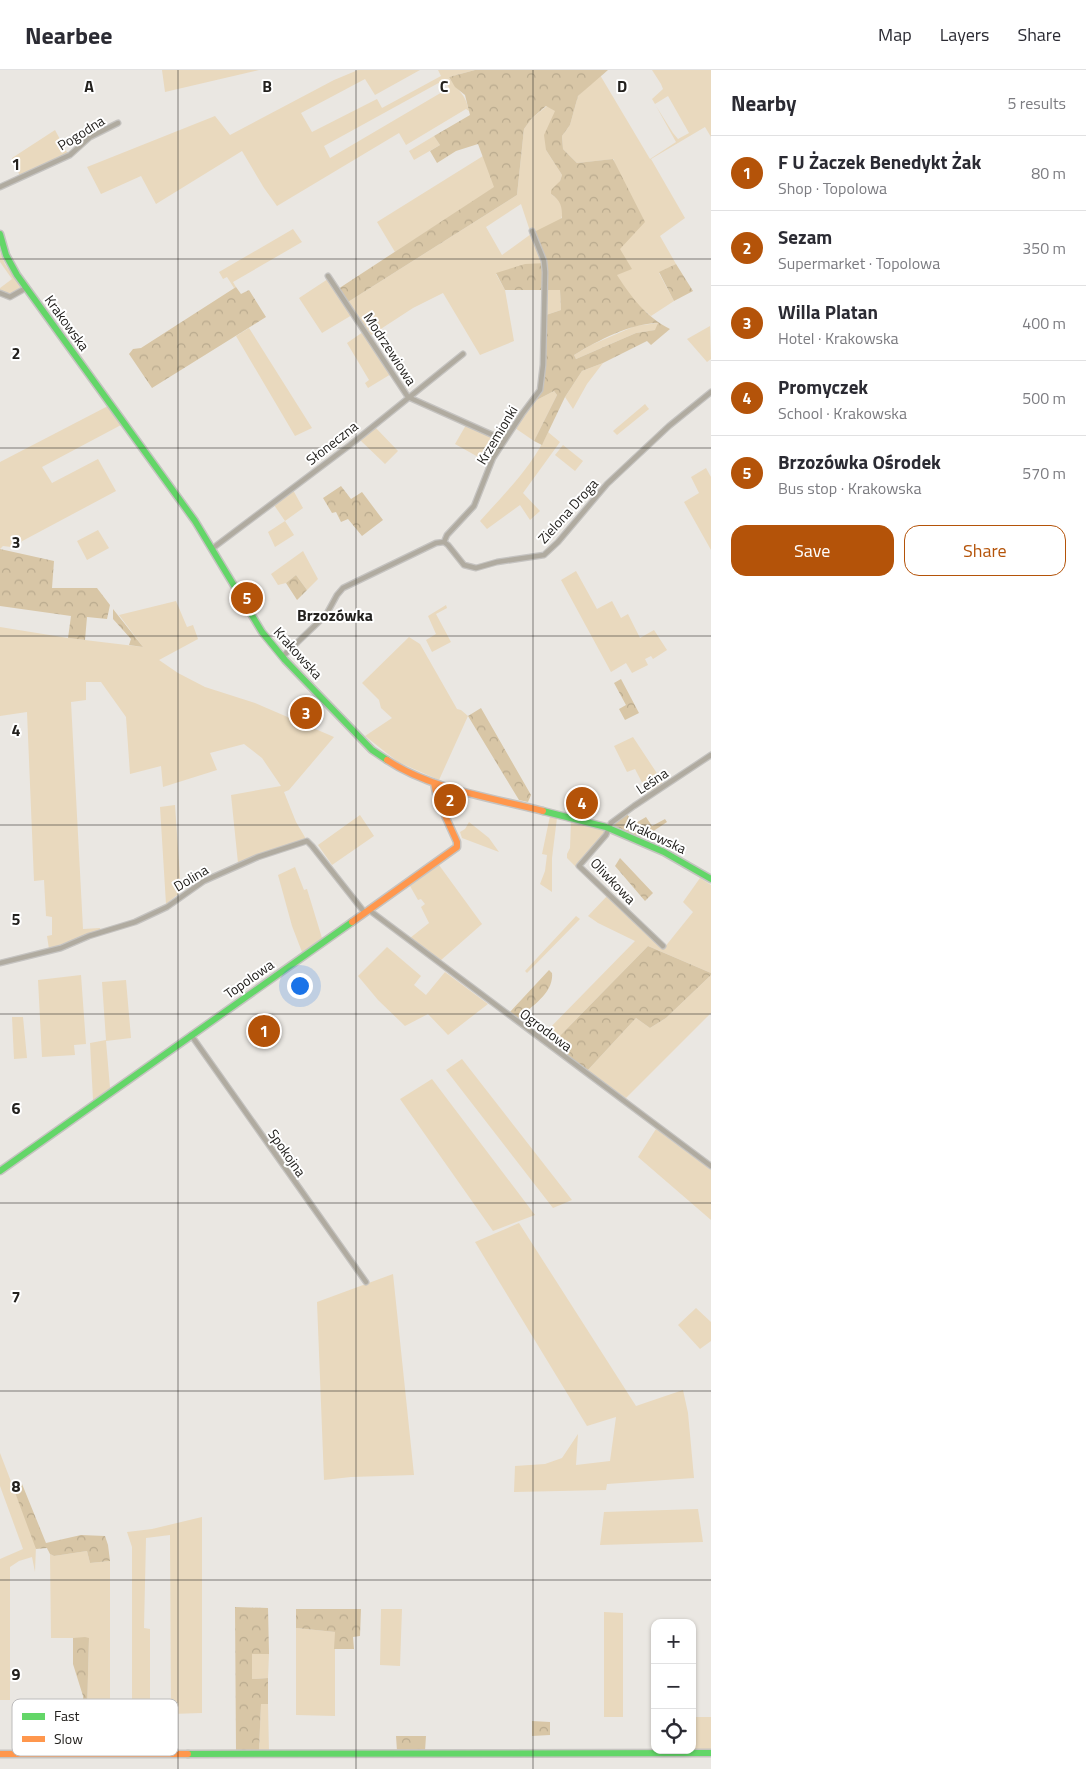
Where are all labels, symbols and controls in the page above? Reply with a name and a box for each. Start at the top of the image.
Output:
text: Nearbee [25,17,112,53]
text: Map [878,21,912,48]
text: Layers [940,21,989,48]
text: Share [1017,21,1061,48]
text: A [84,74,94,98]
text: B [262,74,272,98]
text: C [440,74,449,98]
text: D [617,74,627,98]
text: Nearby [731,87,796,119]
text: 5 results [1007,91,1066,115]
street label: Pogodna [53,110,108,155]
text: F U Żaczek Benedykt Żak [778,147,981,176]
text: 1 [12,152,20,176]
text: 1 [743,161,751,185]
text: 80 m [1031,161,1066,185]
text: Shop · Topolowa [778,176,887,200]
text: Sezam [778,222,832,251]
text: 2 [743,236,751,260]
text: 350 m [1022,236,1066,260]
text: Supermarket · Topolowa [778,251,940,275]
street label: Krakowska [40,290,95,355]
text: Willa Platan [778,297,878,326]
street label: Modrzewiowa [359,308,422,389]
text: 3 [743,311,751,335]
text: 400 m [1022,311,1066,335]
text: Hotel · Krakowska [778,326,899,350]
text: 2 [12,341,20,365]
text: Promyczek [778,372,868,401]
text: 4 [743,386,751,410]
text: 500 m [1022,386,1066,410]
street label: Krzemionki [471,401,522,468]
text: School · Krakowska [778,401,907,425]
street label: Słoneczna [301,416,362,470]
text: Brzozówka Ośrodek [778,447,941,476]
text: 5 [743,461,751,485]
text: 570 m [1022,461,1066,485]
street label: Zielona Droga [533,473,603,548]
text: Bus stop · Krakowska [778,476,921,500]
button: Save [731,525,894,576]
button: Share [904,525,1066,576]
text: 3 [12,530,20,554]
pin: 5 [231,579,263,617]
district label: Brzozówka [297,603,373,627]
street label: Krakowska [269,622,328,684]
pin: 3 [290,694,322,732]
text: 4 [12,718,21,742]
street label: Leśna [631,762,672,799]
pin: 2 [434,781,466,819]
pin: 4 [566,784,598,822]
street label: Krakowska [623,812,690,859]
street label: Oliwkowa [586,853,641,909]
street label: Dolina [169,859,212,896]
text: 5 [12,907,21,931]
street label: Topolowa [220,954,278,1003]
your location [287,973,313,999]
street label: Ogrodowa [516,1003,577,1056]
pin: 1 [248,1012,280,1050]
text: 6 [12,1096,21,1120]
street label: Spokojna [263,1125,311,1181]
text: 7 [12,1285,20,1309]
text: 8 [12,1474,21,1498]
map controls [651,1619,696,1754]
button: + [651,1619,696,1664]
text: 9 [12,1662,21,1686]
button: − [651,1664,696,1709]
legend [12,1699,178,1756]
text: Fast [54,1705,79,1726]
button: locate [651,1709,696,1754]
text: Slow [54,1728,83,1749]

